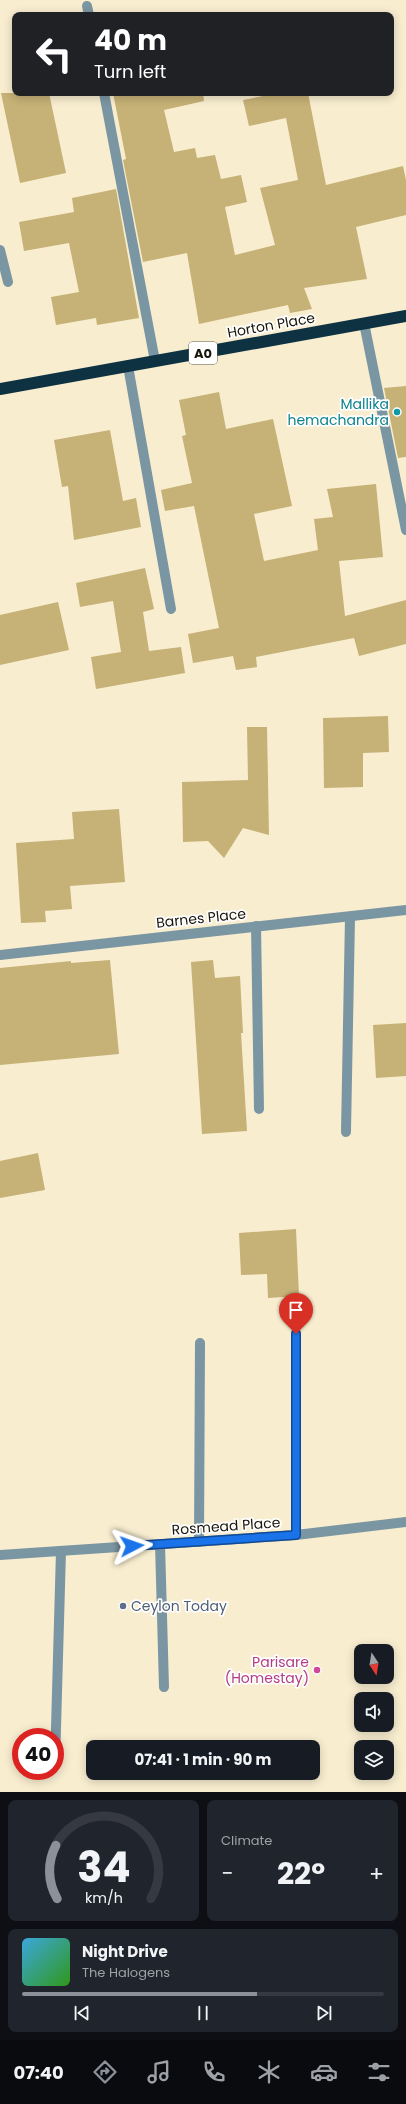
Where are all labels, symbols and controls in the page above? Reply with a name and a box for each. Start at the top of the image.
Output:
text: 40 m [94,21,167,60]
icon: left [28,28,80,80]
text: Turn left [94,59,166,84]
street label: Horton Place [226,307,317,343]
road number: A0 [189,342,217,364]
place label: Mallika hemachandra [287,394,389,430]
marker: Mallika hemachandra [392,407,402,417]
street label: Barnes Place [155,903,247,933]
pin [279,1293,313,1334]
icon: arrive [285,1299,307,1321]
street label: Rosmead Place [171,1512,281,1540]
position arrow [111,1525,153,1567]
place label: Ceylon Today [131,1596,227,1616]
marker: Ceylon Today [118,1601,128,1611]
north arrow [354,1644,394,1684]
map controls [354,1644,394,1780]
place label: Parisare (Homestay) [225,1652,309,1688]
marker: Parisare (Homestay) [312,1665,322,1675]
button: sound [354,1692,394,1732]
speed limit sign: 40 [12,1728,64,1780]
button: layers [354,1740,394,1780]
text: 07:41 · 1 min · 90 m [135,1749,271,1770]
text: Climate [221,1831,272,1850]
text: 34 [77,1837,130,1896]
text: 22° [277,1852,325,1895]
text: − [221,1858,233,1889]
text: + [369,1858,384,1889]
text: km/h [84,1887,123,1907]
text: Night Drive [82,1941,168,1962]
text: The Halogens [82,1963,170,1982]
icon: previous [71,2002,93,2024]
icon: pause [192,2002,214,2024]
icon: next [313,2002,335,2024]
icon: directions [91,2058,119,2086]
icon: music [145,2058,173,2086]
icon: phone [200,2058,228,2086]
icon: climate [255,2058,283,2086]
icon: car [310,2058,338,2086]
icon: filters [365,2058,393,2086]
text: 07:40 [13,2060,64,2085]

